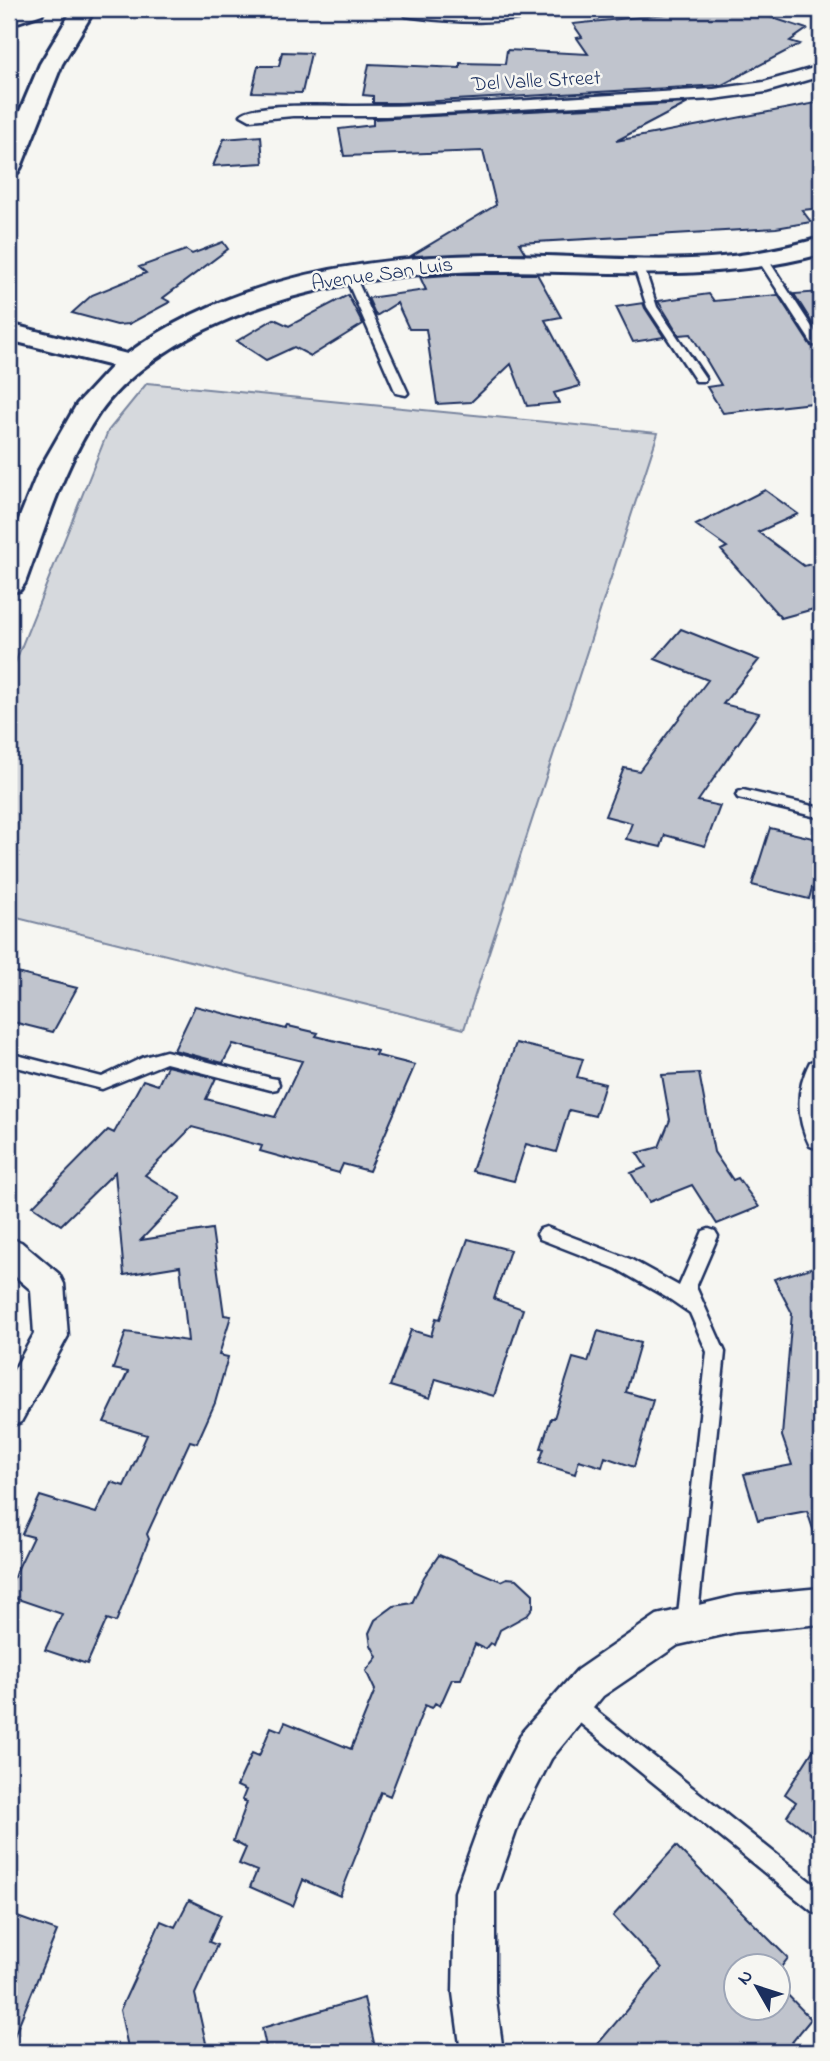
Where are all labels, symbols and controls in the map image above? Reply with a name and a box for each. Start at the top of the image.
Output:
street label: Del Valle Street [470,64,602,100]
street label: Avenue San Luis [310,250,455,300]
north arrow [722,1952,792,2022]
text: N [731,1964,760,1991]

